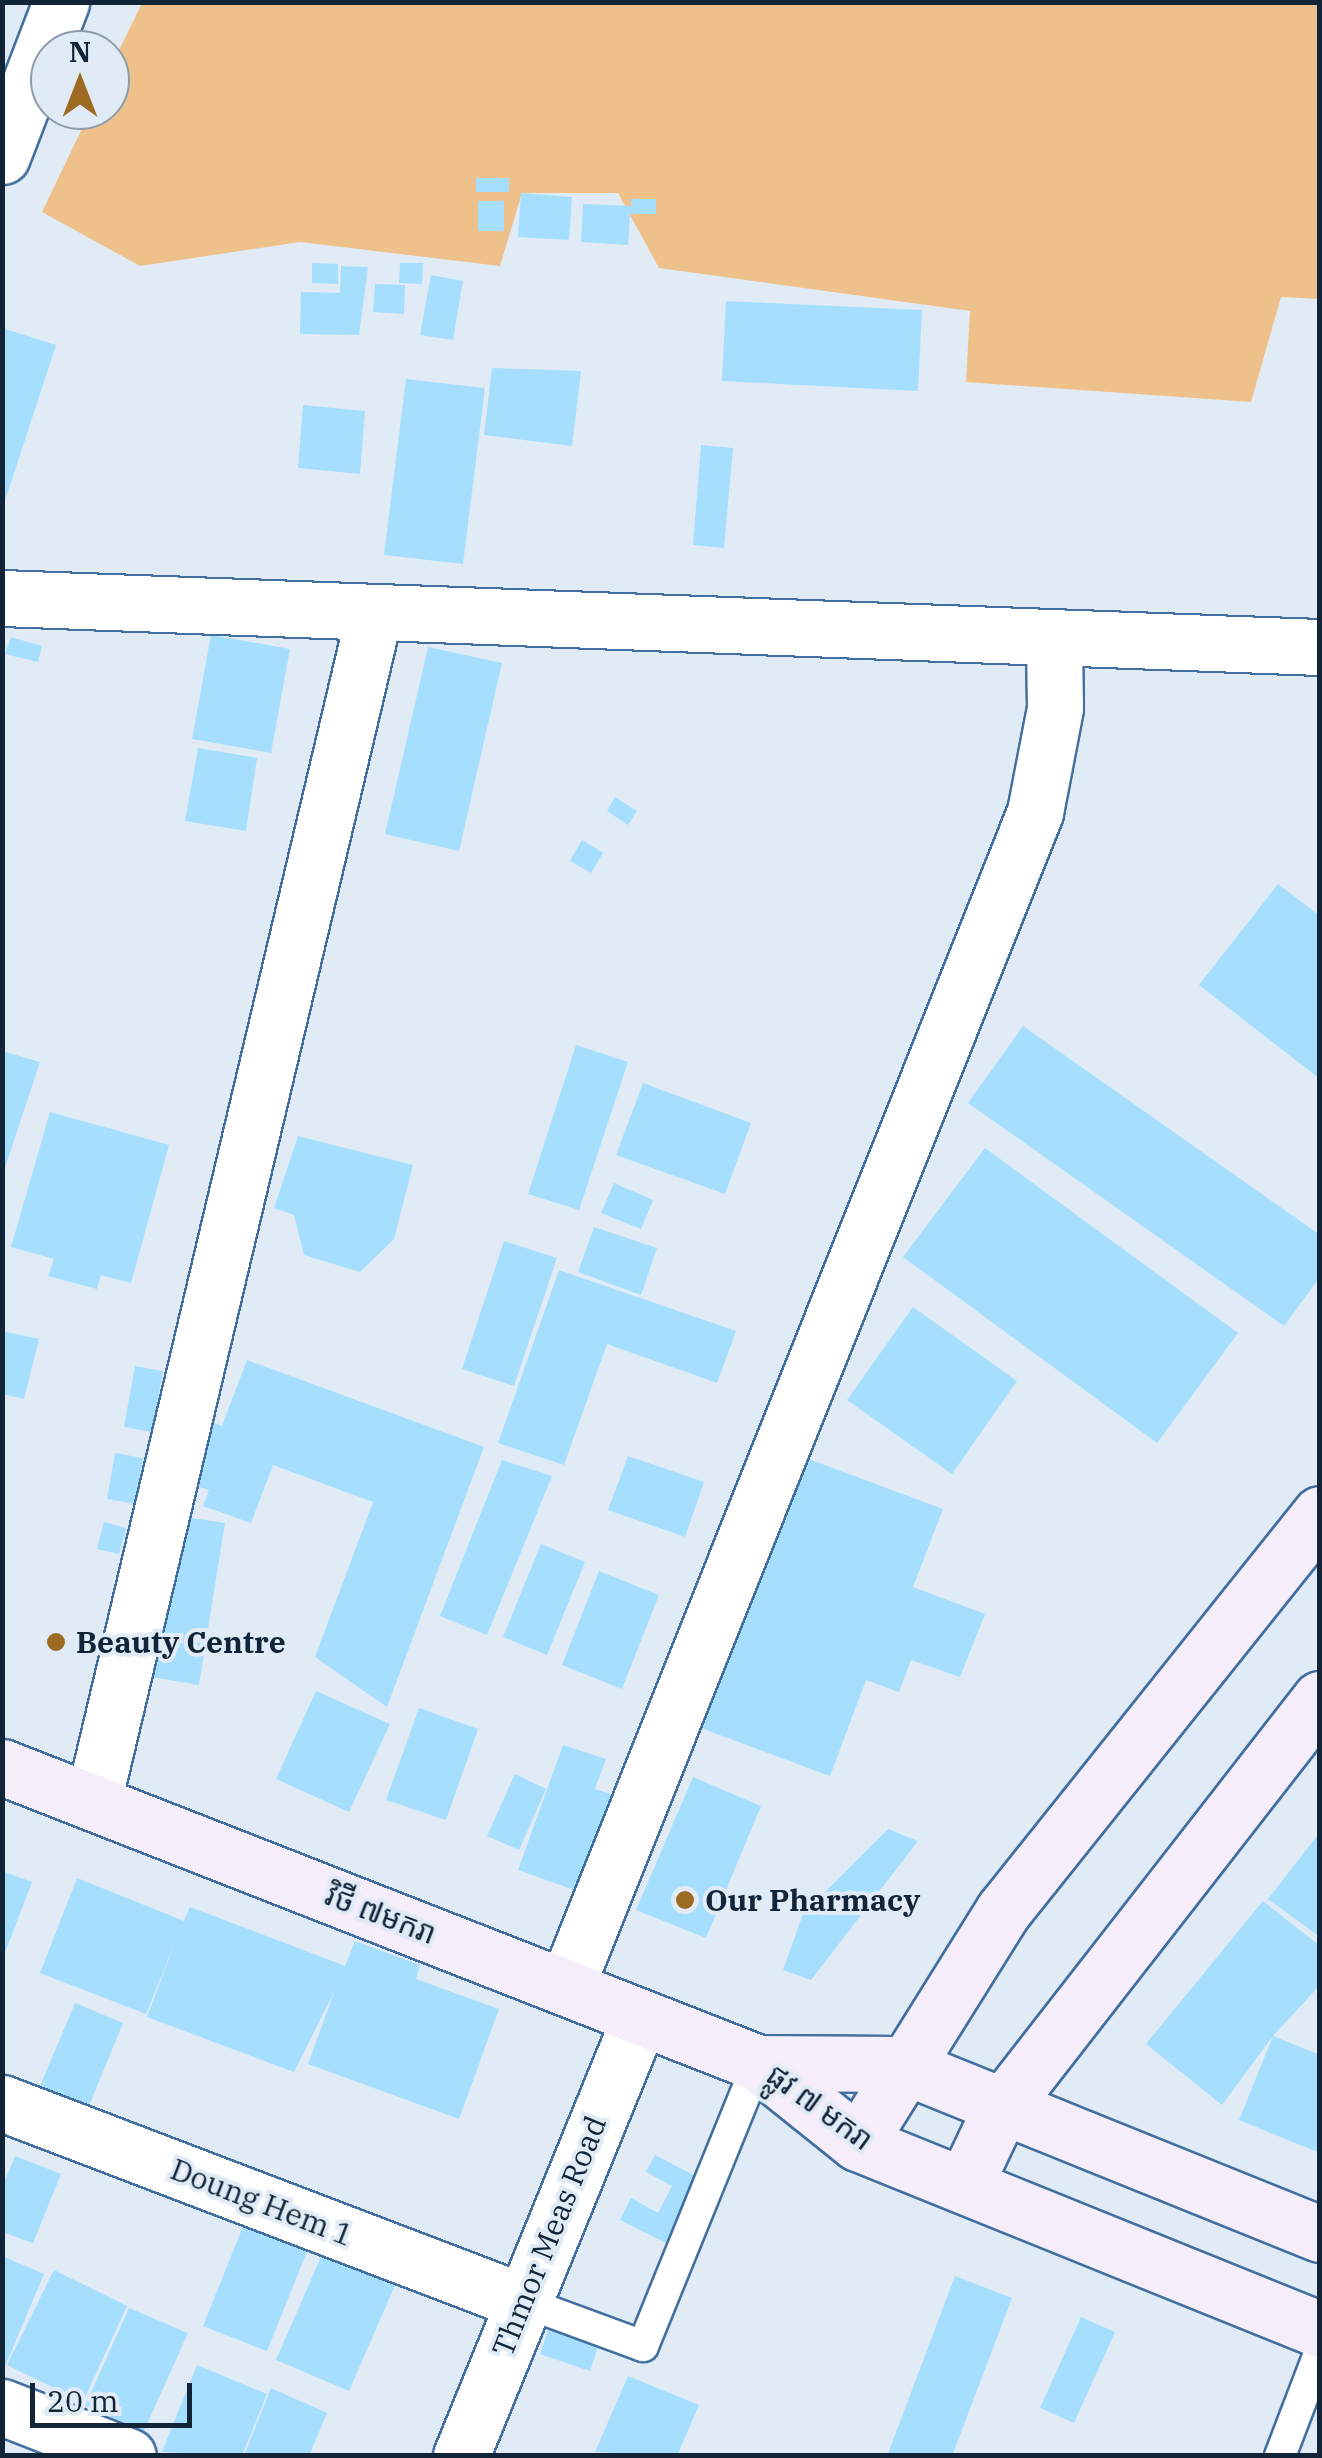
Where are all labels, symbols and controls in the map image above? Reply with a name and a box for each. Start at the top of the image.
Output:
north arrow [30,30,130,130]
text: N [69,33,91,70]
place label: Beauty Centre [76,1624,286,1660]
marker: Beauty Centre [45,1631,67,1653]
street label: វិថី ៧មករា [320,1876,442,1952]
place label: Our Pharmacy [705,1882,920,1918]
marker: Our Pharmacy [674,1889,696,1911]
street label: ផ្លូវ ៧ មករា [760,2056,880,2158]
street label: Thmor Meas Road [484,2111,614,2361]
street label: Doung Hem 1 [166,2151,358,2253]
scale bar [35,2363,198,2425]
text: 20 m [47,2381,119,2420]

